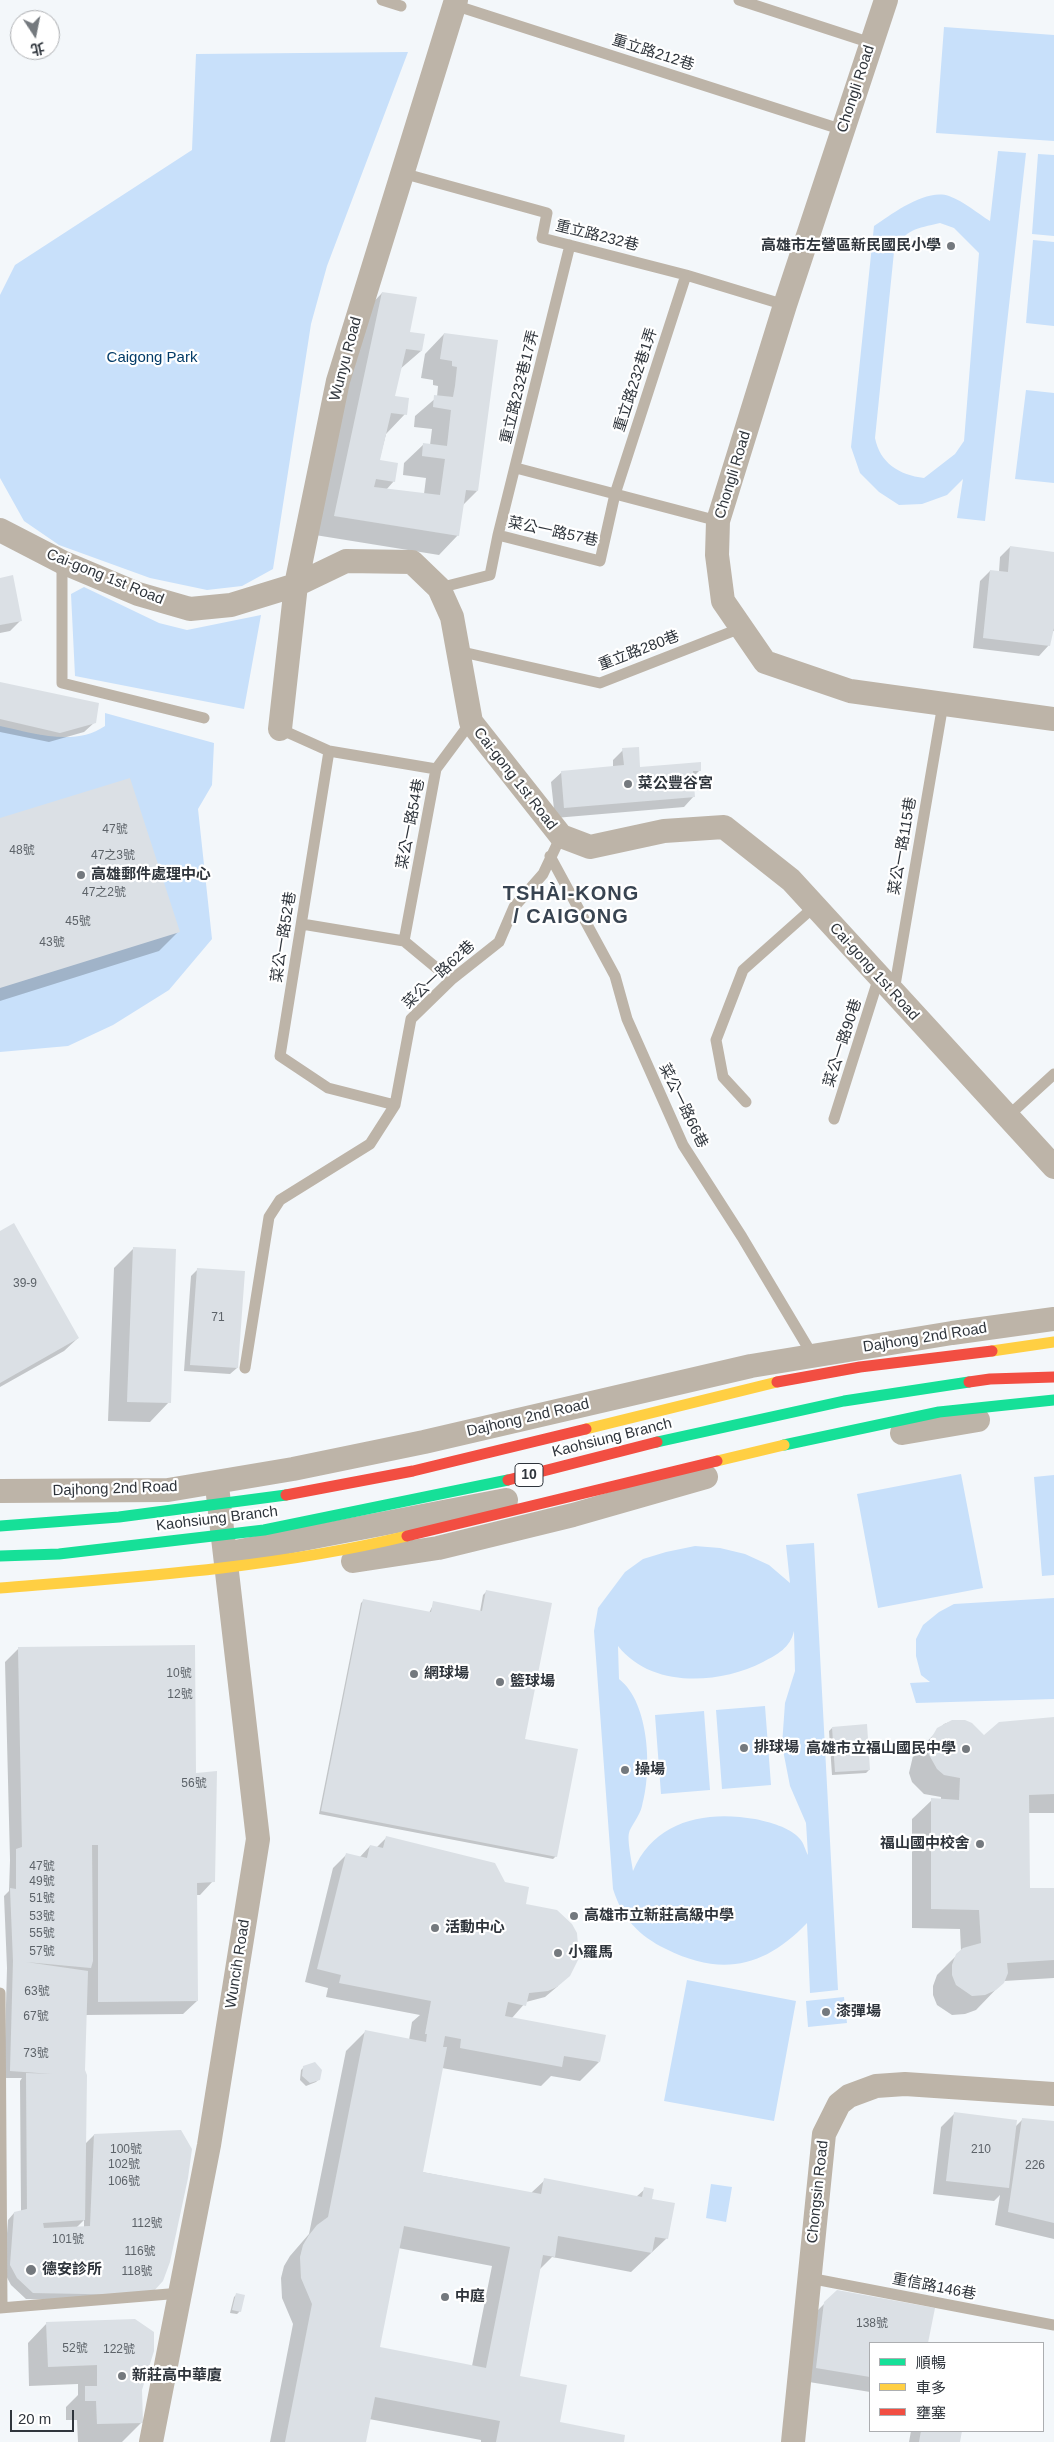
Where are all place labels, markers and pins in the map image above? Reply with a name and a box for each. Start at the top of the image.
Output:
place label: 高雄市左營區新民國民小學 [761,237,941,255]
marker: 高雄市左營區新民國民小學 [945,240,957,252]
place label: 菜公豐谷宮 [638,775,713,793]
marker: 菜公豐谷宮 [622,778,634,790]
place label: 高雄郵件處理中心 [91,866,211,884]
marker: 高雄郵件處理中心 [75,869,87,881]
place label: 網球場 [424,1665,469,1683]
marker: 網球場 [408,1668,420,1680]
place label: 籃球場 [510,1673,555,1691]
marker: 籃球場 [494,1676,506,1688]
place label: 排球場 [754,1739,799,1757]
place label: 高雄市立福山國民中學 [806,1740,956,1758]
marker: 排球場 [738,1742,750,1754]
marker: 高雄市立福山國民中學 [960,1743,972,1755]
place label: 操場 [635,1761,665,1779]
marker: 操場 [619,1764,631,1776]
place label: 福山國中校舍 [880,1835,970,1853]
marker: 福山國中校舍 [974,1838,986,1850]
place label: 高雄市立新莊高級中學 [584,1907,734,1925]
marker: 高雄市立新莊高級中學 [568,1910,580,1922]
place label: 活動中心 [445,1919,505,1937]
marker: 活動中心 [429,1922,441,1934]
place label: 小羅馬 [568,1944,613,1962]
marker: 小羅馬 [552,1947,564,1959]
place label: 漆彈場 [836,2003,881,2021]
marker: 漆彈場 [820,2006,832,2018]
place label: 德安診所 [42,2261,102,2279]
marker: 德安診所 [24,2263,38,2277]
place label: 中庭 [455,2288,485,2306]
marker: 中庭 [439,2291,451,2303]
place label: 新莊高中華廈 [132,2367,222,2385]
marker: 新莊高中華廈 [116,2370,128,2382]

